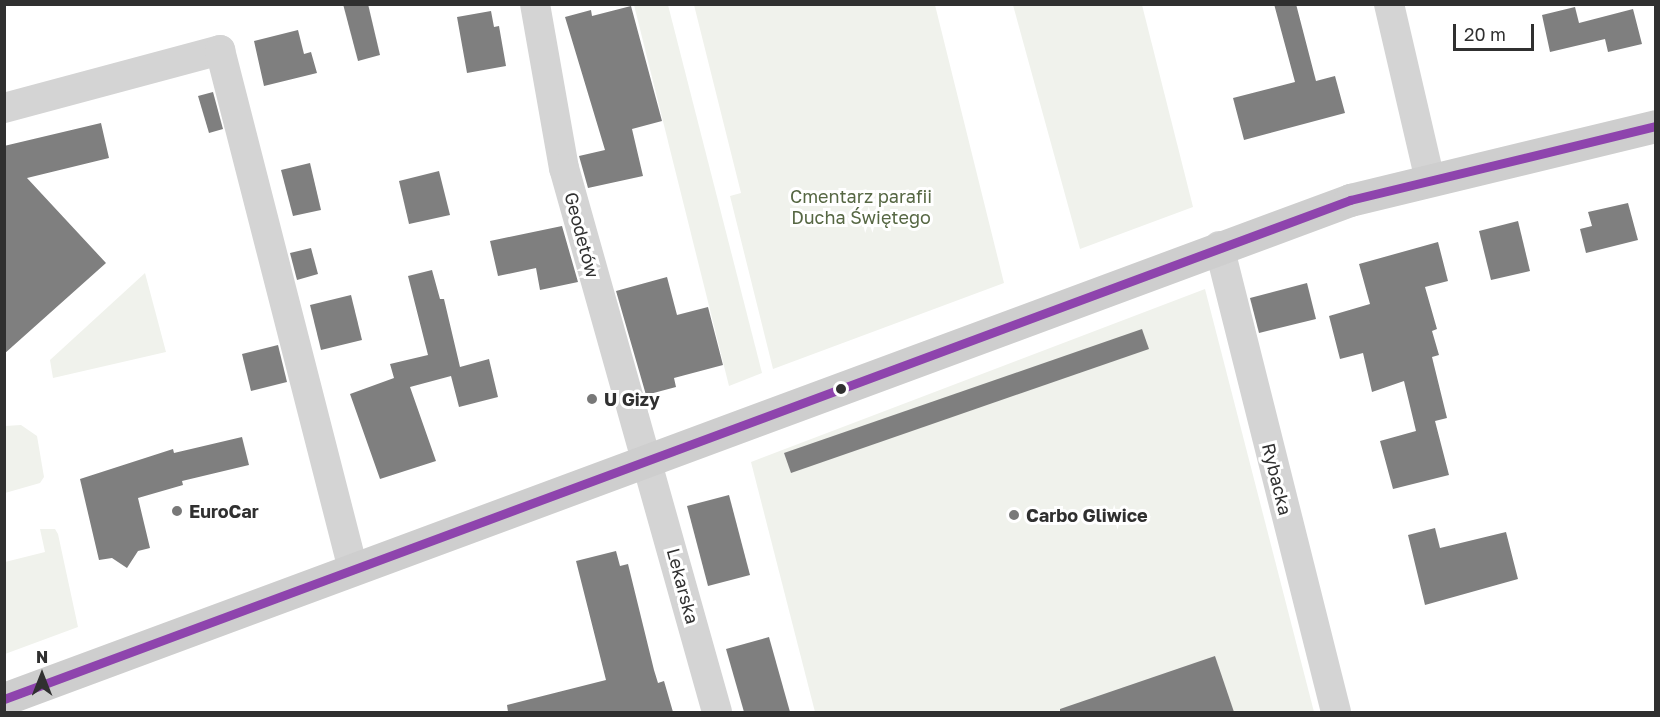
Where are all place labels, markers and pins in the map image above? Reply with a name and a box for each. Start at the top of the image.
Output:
unlabelled marker [835,383,847,395]
place label: U Gizy [604,388,660,410]
marker: U Gizy [585,392,599,406]
place label: EuroCar [189,500,259,522]
marker: EuroCar [170,504,184,518]
place label: Carbo Gliwice [1026,504,1148,526]
marker: Carbo Gliwice [1007,508,1021,522]

